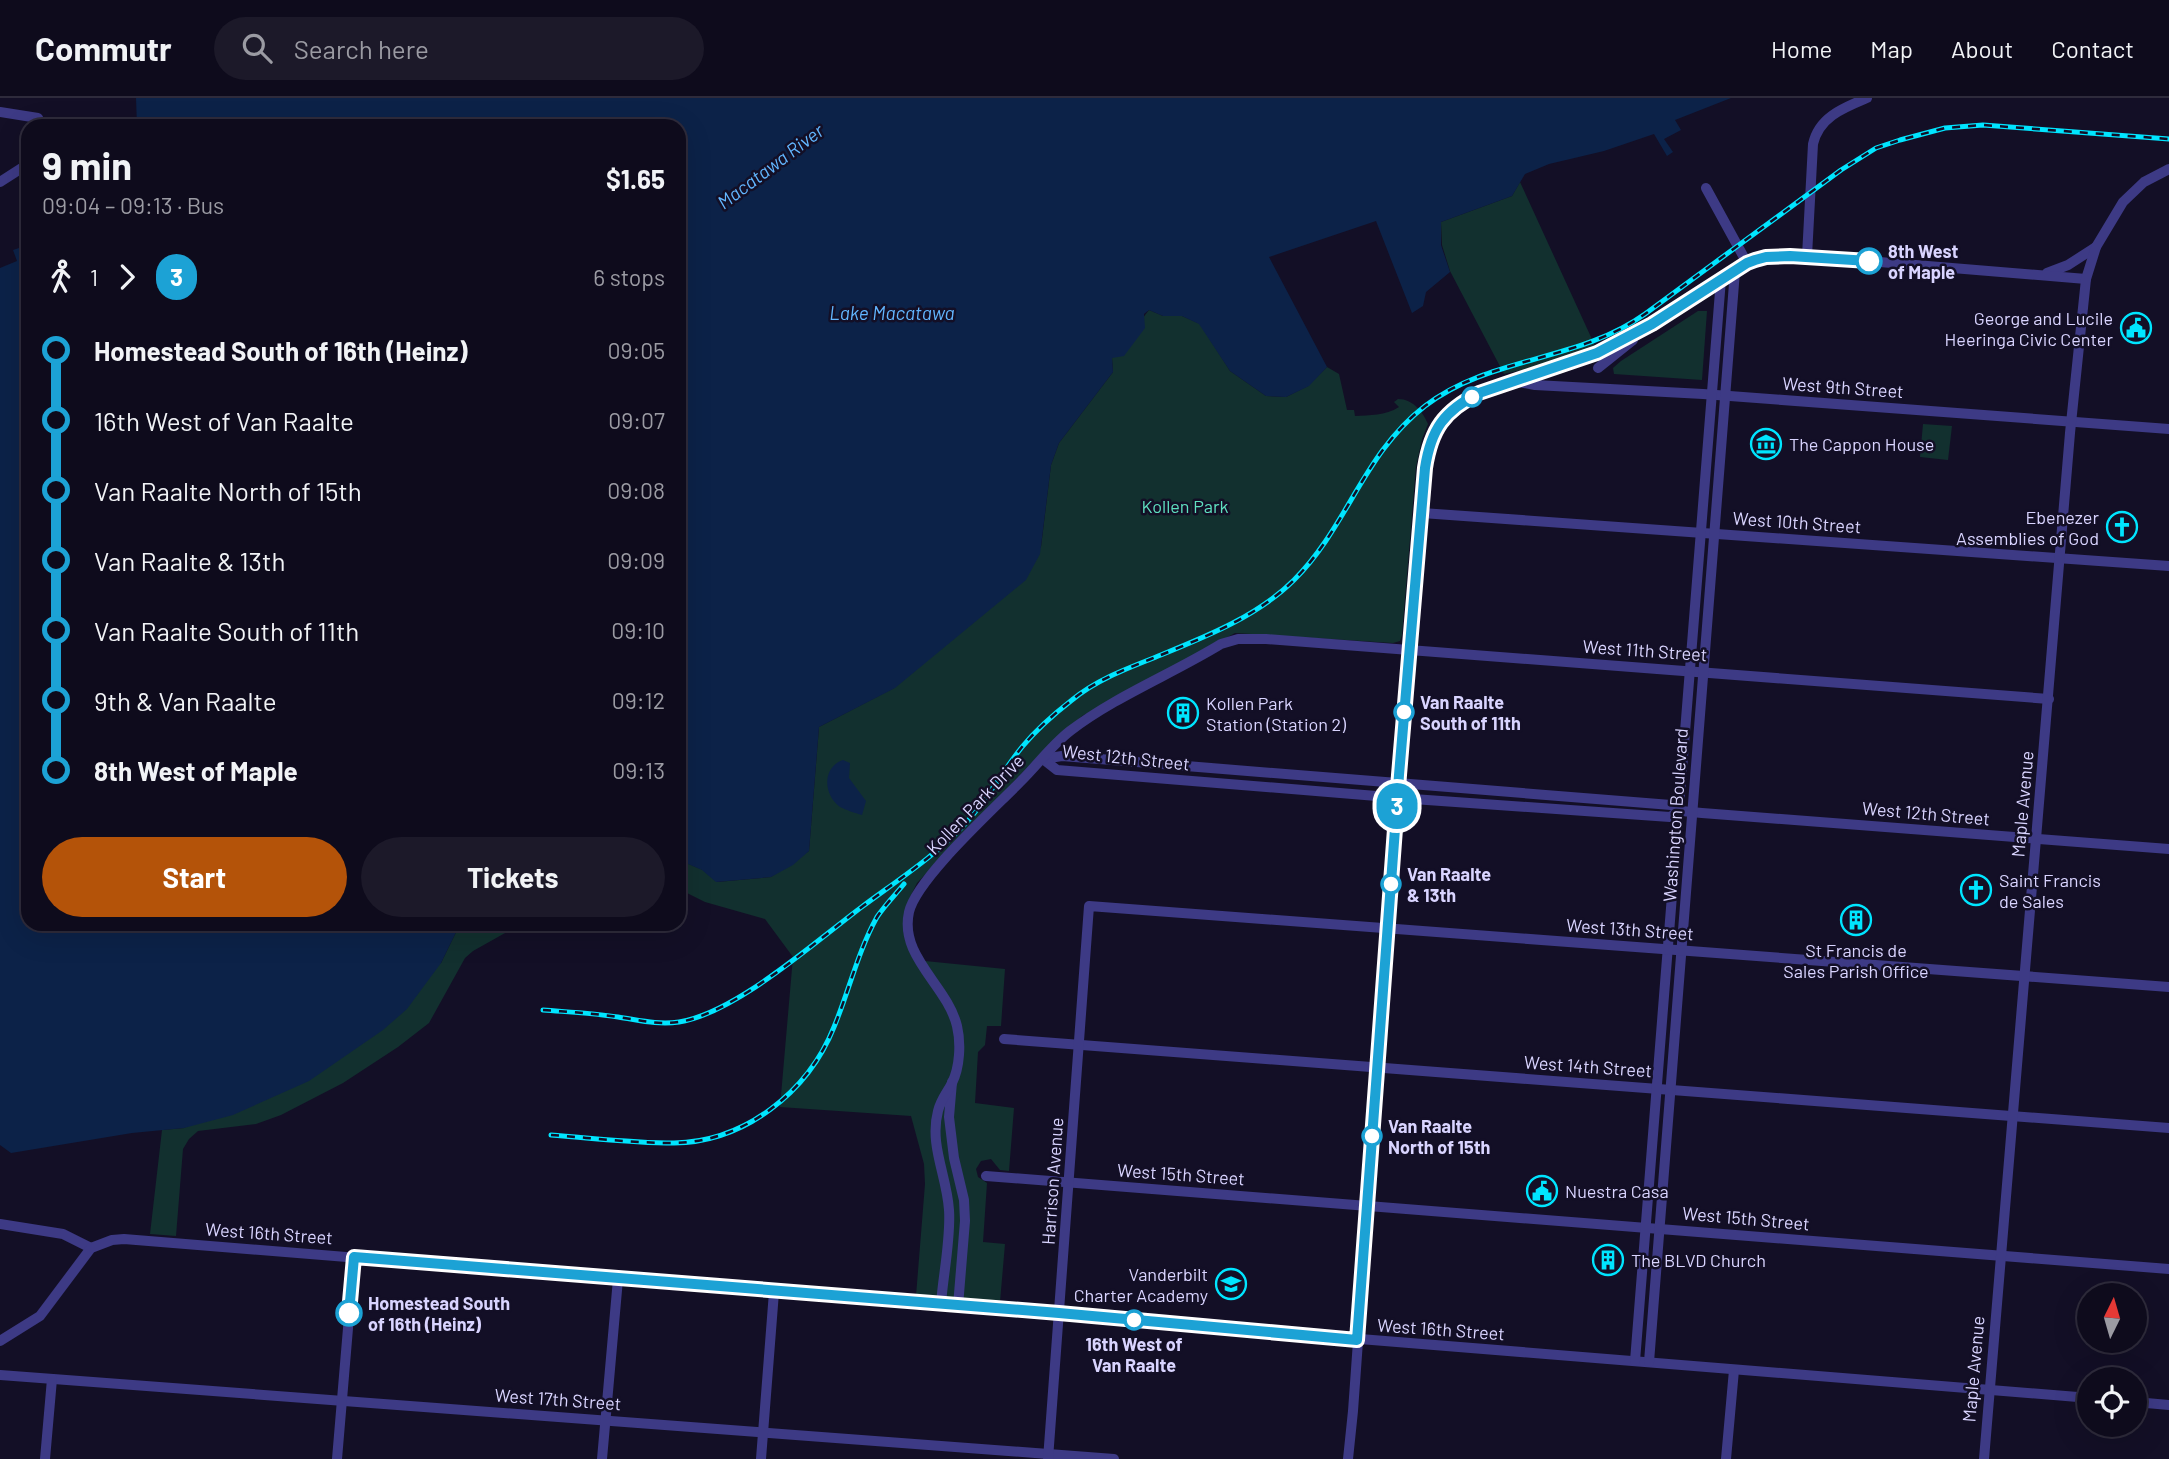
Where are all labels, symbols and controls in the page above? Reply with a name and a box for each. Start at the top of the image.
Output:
search box [214,17,704,80]
text: Commutr [35,28,172,68]
icon: search [238,29,276,67]
text: Search here [294,33,429,64]
text: Home [1771,34,1832,63]
text: Map [1870,34,1913,63]
text: About [1951,34,2013,63]
text: Contact [2051,34,2134,63]
water label: Macatawa River [712,118,829,213]
text: 9 min [42,142,132,188]
text: $1.65 [606,163,665,194]
text: 09:04 – 09:13 · Bus [42,191,224,219]
place label: 8th West of Maple [1888,240,1958,283]
marker: 8th West of Maple [1856,248,1882,274]
icon: walk [42,258,80,296]
icon: forward [108,258,146,296]
text: 3 [170,262,183,291]
text: 1 [90,263,98,291]
text: 6 stops [593,263,665,291]
water label: Lake Macatawa [829,301,955,324]
place label: George and Lucile Heeringa Civic Center [1945,307,2113,350]
public building icon: George and Lucile Heeringa Civic Center [2119,311,2153,345]
text: Homestead South of 16th (Heinz) [94,335,468,366]
text: 09:05 [607,336,665,364]
street label: West 9th Street [1782,372,1904,402]
unlabelled marker [1462,387,1482,407]
text: 16th West of Van Raalte [94,405,354,436]
text: 09:07 [608,406,665,434]
museum icon: The Cappon House [1749,427,1783,461]
place label: The Cappon House [1789,433,1934,455]
text: Van Raalte North of 15th [94,475,362,506]
text: 09:08 [607,476,665,504]
park label: Kollen Park [1141,495,1229,517]
place label: Ebenezer Assemblies of God [1956,506,2099,549]
street label: West 10th Street [1732,507,1862,537]
church icon: Ebenezer Assemblies of God [2105,510,2139,544]
text: Van Raalte & 13th [94,545,285,576]
text: 09:09 [607,546,665,574]
text: Van Raalte South of 11th [94,615,359,646]
text: 09:10 [611,616,665,644]
street label: West 11th Street [1582,635,1708,665]
text: 9th & Van Raalte [94,685,277,716]
text: 09:12 [612,686,665,714]
place label: Van Raalte South of 11th [1420,691,1521,734]
place label: Kollen Park Station (Station 2) [1206,692,1346,735]
building icon: Kollen Park Station (Station 2) [1166,696,1200,730]
marker: Van Raalte South of 11th [1394,702,1414,722]
street label: Washington Boulevard [1658,727,1692,903]
street label: West 12th Street [1061,739,1191,775]
street label: Kollen Park Drive [922,749,1028,859]
street label: Maple Avenue [2006,750,2038,858]
text: 8th West of Maple [94,755,298,786]
text: 09:13 [612,756,665,784]
line badge: 3 [1374,783,1420,829]
text: 3 [1391,791,1403,820]
street label: West 12th Street [1861,796,1991,830]
button: Start [42,837,347,917]
button: Tickets [361,837,665,917]
place label: Van Raalte & 13th [1407,863,1491,906]
place label: Saint Francis de Sales [1999,869,2101,912]
church icon: Saint Francis de Sales [1959,873,1993,907]
marker: Van Raalte & 13th [1381,874,1401,894]
building icon: St Francis de Sales Parish Office [1839,903,1873,937]
street label: West 13th Street [1566,914,1694,944]
place label: St Francis de Sales Parish Office [1783,939,1929,982]
street label: West 14th Street [1523,1051,1653,1081]
place label: Van Raalte North of 15th [1388,1115,1490,1158]
street label: Harrison Avenue [1037,1117,1067,1245]
marker: Van Raalte North of 15th [1362,1126,1382,1146]
street label: West 15th Street [1117,1159,1245,1189]
public building icon: Nuestra Casa [1525,1174,1559,1208]
place label: Nuestra Casa [1565,1180,1669,1202]
street label: West 15th Street [1681,1201,1811,1235]
street label: West 16th Street [205,1218,333,1248]
building icon: The BLVD Church [1591,1243,1625,1277]
place label: The BLVD Church [1631,1249,1766,1271]
place label: Vanderbilt Charter Academy [1074,1263,1208,1306]
school or university icon: Vanderbilt Charter Academy [1214,1267,1248,1301]
north arrow [2077,1283,2147,1353]
map controls [2077,1283,2147,1437]
place label: Homestead South of 16th (Heinz) [368,1292,510,1335]
marker: Homestead South of 16th (Heinz) [336,1300,362,1326]
marker: 16th West of Van Raalte [1124,1310,1144,1330]
street label: West 16th Street [1377,1314,1505,1344]
street label: Maple Avenue [1957,1315,1989,1423]
place label: 16th West of Van Raalte [1086,1333,1182,1376]
button: locate [2077,1367,2147,1437]
street label: West 17th Street [494,1384,622,1414]

